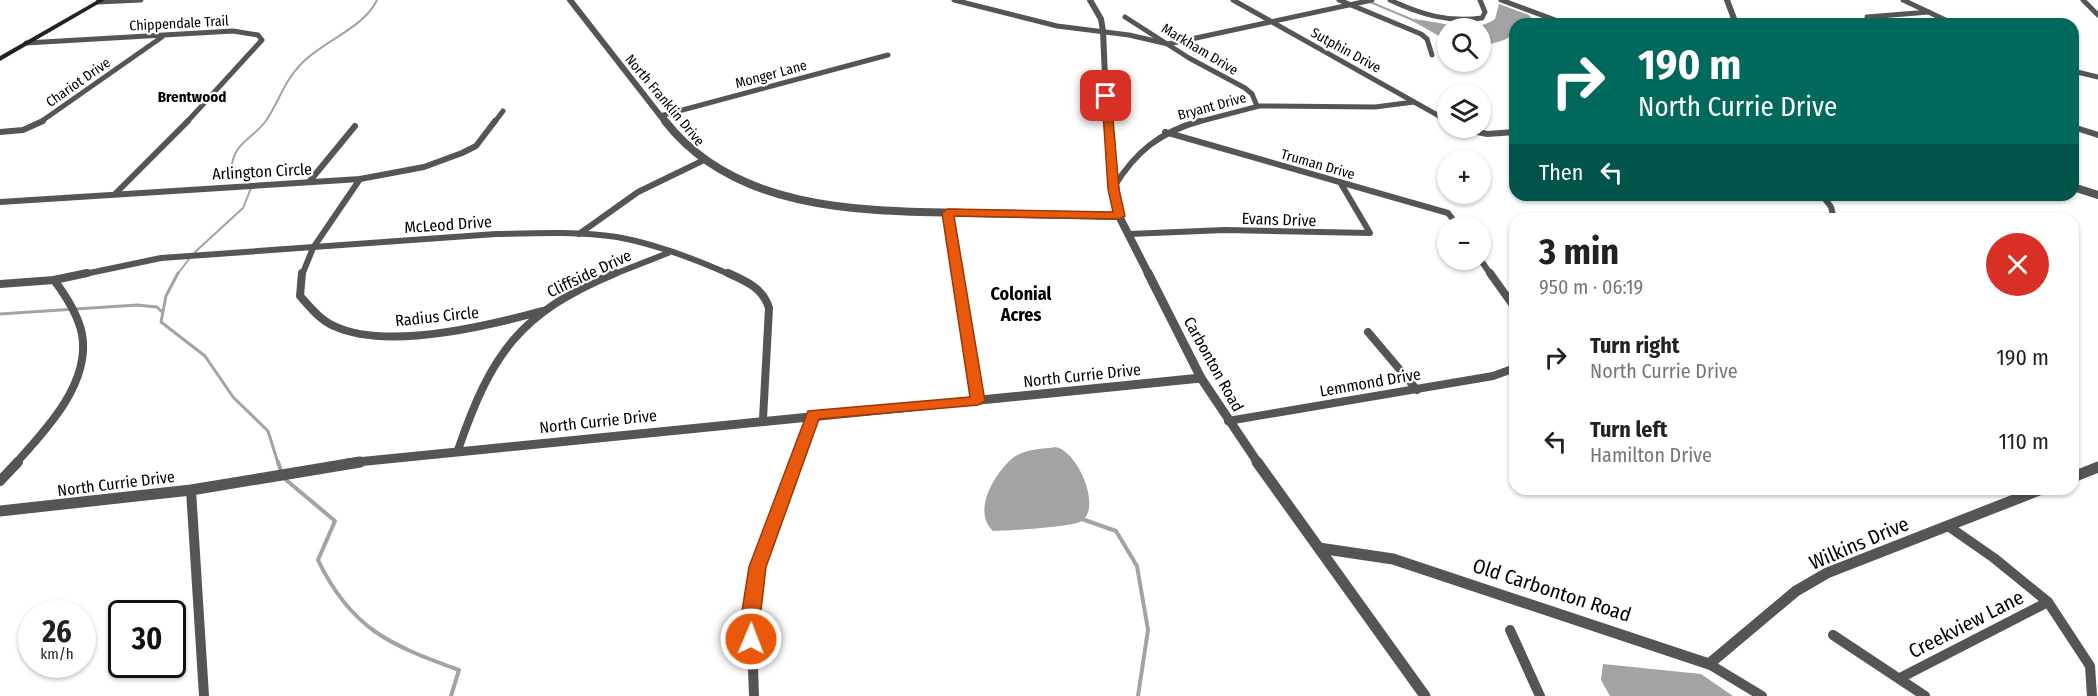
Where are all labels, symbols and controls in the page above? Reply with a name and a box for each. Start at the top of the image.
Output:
street label: Chippendale Trail [129,12,230,35]
map controls [1437,18,1491,270]
button: search [1437,18,1491,72]
street label: Markham Drive [1158,20,1241,79]
street label: Sutphin Drive [1308,24,1384,77]
text: 190 m [1638,40,1741,90]
icon: right [1539,42,1617,120]
street label: North Franklin Drive [621,51,708,150]
street label: Chariot Drive [43,54,114,111]
street label: Monger Lane [733,57,809,92]
pin [1080,70,1131,121]
icon: arrive [1089,79,1122,112]
button: layers [1437,84,1491,138]
district label: Brentwood [158,88,226,106]
street label: Bryant Drive [1176,89,1248,124]
text: North Currie Drive [1638,91,1837,123]
street label: Truman Drive [1279,146,1357,183]
button: + [1437,150,1491,204]
icon: left [1595,156,1628,189]
street label: Arlington Circle [212,159,313,184]
text: Then [1539,159,1583,186]
street label: Evans Drive [1241,209,1317,230]
street label: McLeod Drive [404,212,492,237]
button: − [1437,216,1491,270]
text: 3 min [1539,230,1619,274]
button: close [1986,233,2049,296]
street label: Cliffside Drive [544,246,635,301]
text: 950 m · 06:19 [1539,275,1643,299]
district label: Colonial Acres [991,283,1052,326]
street label: Radius Circle [394,303,480,330]
street label: Carbonton Road [1180,313,1247,415]
text: Turn right [1590,332,1679,359]
icon: right [1539,341,1572,374]
text: 190 m [1996,344,2049,371]
text: North Currie Drive [1590,359,1738,383]
street label: North Currie Drive [1022,360,1142,391]
street label: Lemmond Drive [1318,364,1422,401]
street label: North Currie Drive [538,406,658,437]
text: Turn left [1590,416,1668,443]
icon: left [1539,425,1572,458]
text: 110 m [1999,428,2049,455]
text: Hamilton Drive [1590,443,1712,467]
street label: North Currie Drive [56,467,176,500]
street label: Wilkins Drive [1806,511,1912,575]
street label: Old Carbonton Road [1470,553,1634,627]
street label: Creekview Lane [1904,585,2028,663]
speed limit sign: 30 [108,600,186,678]
position arrow [719,607,783,671]
text: 26 [42,614,72,650]
text: km/h [40,645,74,663]

